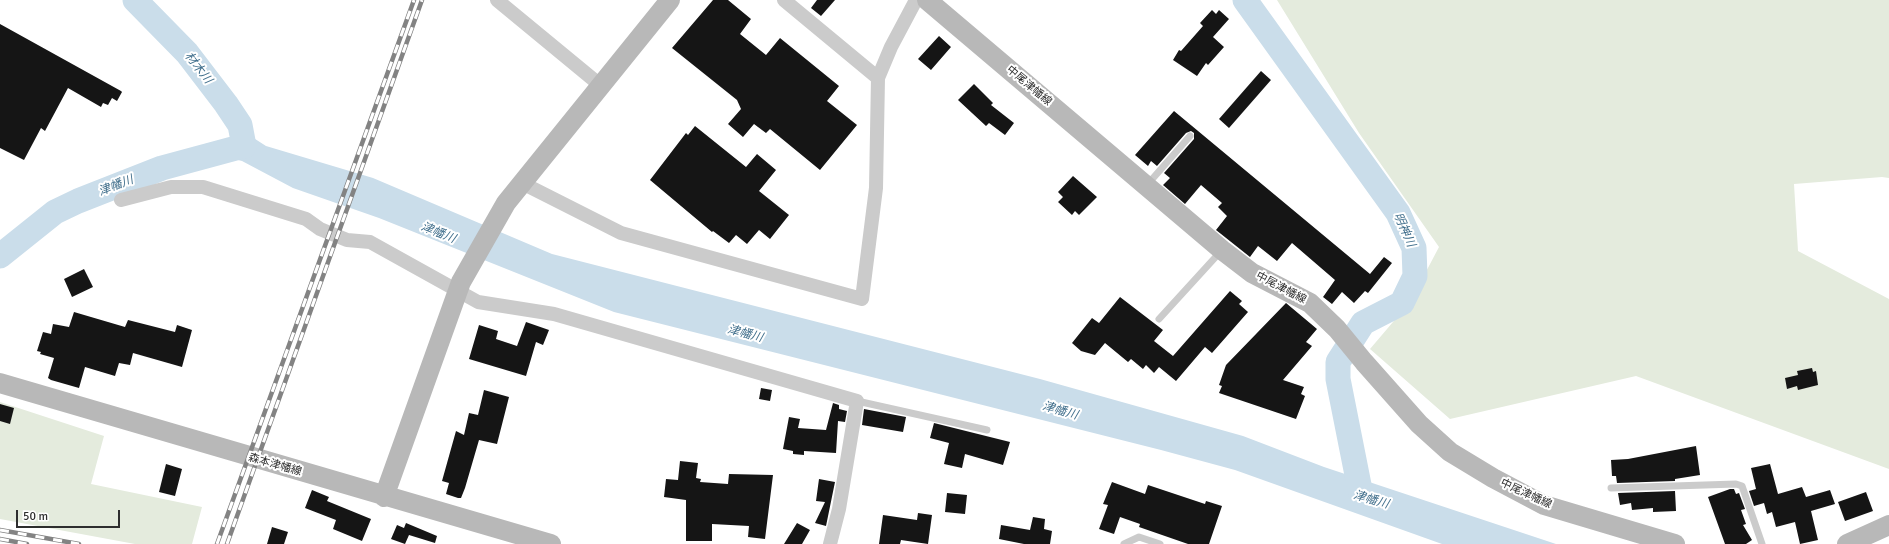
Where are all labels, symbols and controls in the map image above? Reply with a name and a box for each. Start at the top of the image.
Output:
water label: 材木川 [181,49,215,87]
street label: 中尾津幡線 [1004,63,1054,109]
water label: 津幡川 [97,173,135,199]
water label: 明神川 [1390,211,1418,249]
water label: 津幡川 [419,220,457,246]
street label: 中尾津幡線 [1254,269,1308,307]
water label: 津幡川 [726,322,764,346]
water label: 津幡川 [1041,399,1079,423]
street label: 森本津幡線 [247,451,303,479]
street label: 中尾津幡線 [1498,476,1554,512]
water label: 津幡川 [1352,488,1390,512]
scale bar [18,502,122,528]
text: 50 m [23,509,48,524]

